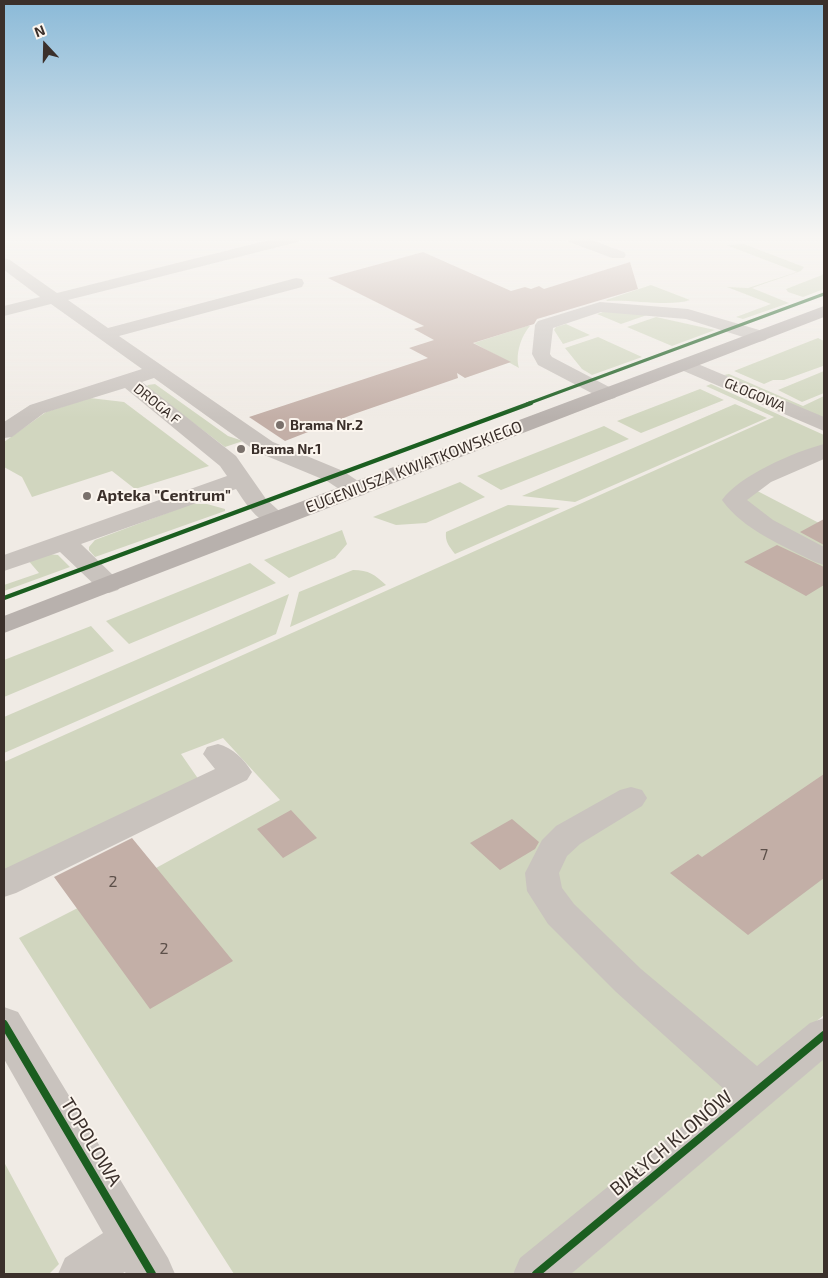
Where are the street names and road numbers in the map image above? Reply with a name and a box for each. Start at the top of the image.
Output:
street label: GŁOGOWA [722,375,788,415]
street label: DROGA F [130,380,184,428]
street label: EUGENIUSZA KWIATKOWSKIEGO [303,417,525,517]
street label: BIAŁYCH KLONÓW [605,1085,737,1201]
street label: TOPOLOWA [56,1094,126,1190]

